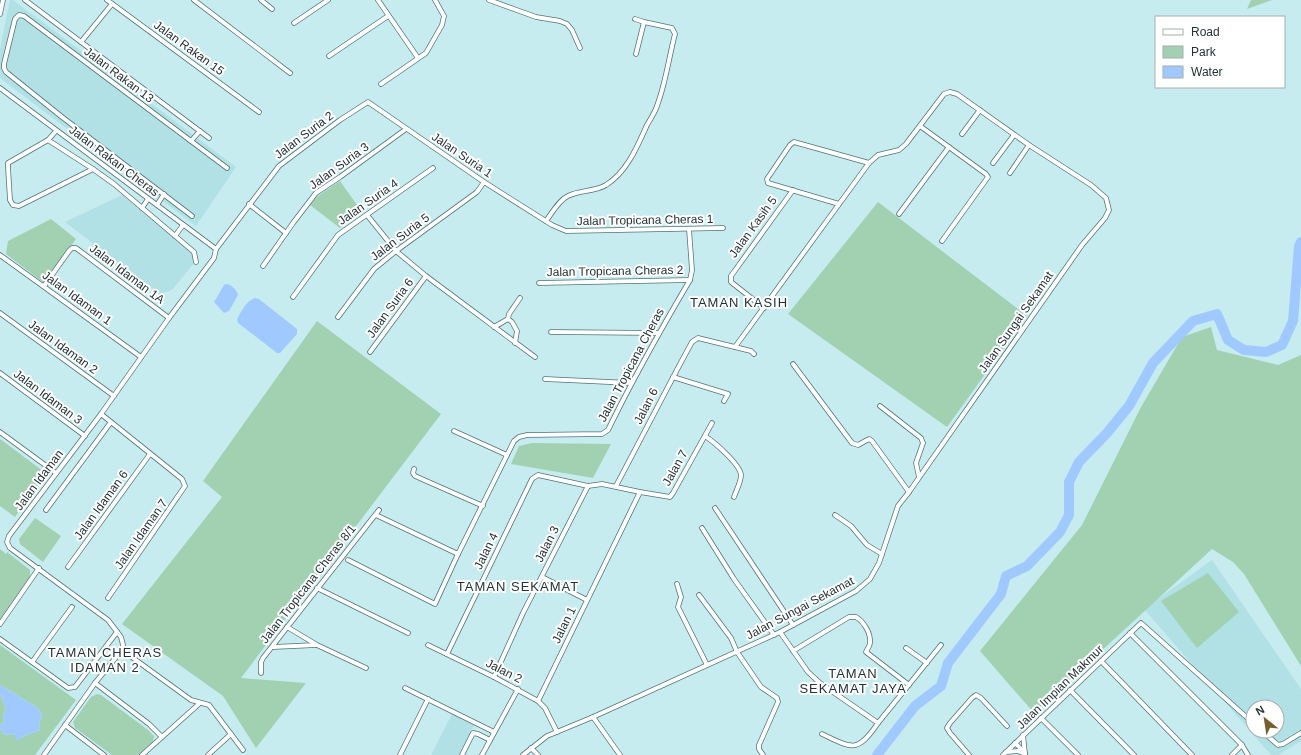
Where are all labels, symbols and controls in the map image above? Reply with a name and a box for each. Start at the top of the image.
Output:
legend [1155,16,1285,88]
street label: Jalan Rakan 15 [151,18,227,78]
text: Road [1191,25,1220,39]
street label: Jalan Rakan 13 [81,44,157,106]
text: Park [1191,45,1217,59]
text: Water [1191,65,1223,79]
street label: Jalan Suria 2 [272,108,336,162]
street label: Jalan Rakan Cheras [66,123,162,199]
street label: Jalan Suria 1 [429,130,495,181]
street label: Jalan Suria 3 [307,140,372,192]
street label: Jalan Suria 4 [335,176,401,228]
street label: Jalan Kasih 5 [726,193,780,260]
street label: Jalan Suria 5 [368,210,432,264]
street label: Jalan Tropicana Cheras 1 [577,212,714,228]
street label: Jalan Idaman 1A [87,241,167,307]
street label: Jalan Tropicana Cheras 2 [547,263,684,279]
street label: Jalan Idaman 1 [40,268,115,328]
street label: Jalan Sungai Sekamat [976,268,1057,375]
street label: Jalan Suria 6 [364,275,416,340]
district label: TAMAN KASIH [690,295,788,310]
street label: Jalan Tropicana Cheras [595,306,667,424]
street label: Jalan Idaman 2 [26,317,101,377]
street label: Jalan Idaman 3 [11,367,85,427]
street label: Jalan 6 [631,385,661,426]
street label: Jalan Idaman [12,447,66,513]
street label: Jalan 7 [659,447,691,488]
street label: Jalan Idaman 6 [71,467,131,542]
street label: Jalan Idaman 7 [112,496,170,572]
street label: Jalan Tropicana Cheras 8/1 [257,522,359,646]
street label: Jalan 3 [532,523,562,564]
street label: Jalan 4 [471,530,501,571]
street label: Jalan Sungai Sekamat [744,573,857,642]
district label: TAMAN SEKAMAT [457,579,579,594]
street label: Jalan 1 [549,604,579,645]
street label: Jalan Impian Makmur [1014,642,1106,732]
district label: TAMAN CHERAS IDAMAN 2 [48,645,162,675]
street label: Jalan 2 [484,656,525,686]
district label: TAMAN SEKAMAT JAYA [799,666,907,696]
north arrow [1245,699,1285,739]
text: N [1254,703,1266,718]

